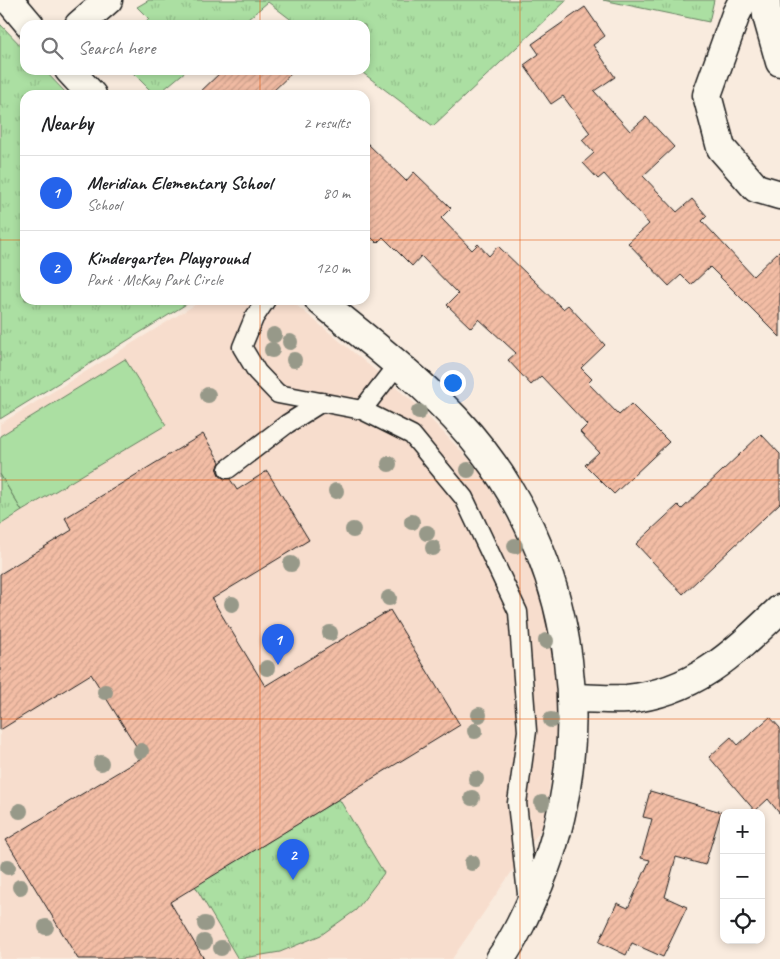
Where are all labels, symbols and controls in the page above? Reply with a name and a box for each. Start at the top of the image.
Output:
search box [20,20,370,75]
icon: search [38,34,66,62]
text: Search here [78,36,155,60]
text: Nearby [40,110,93,136]
text: 2 results [303,113,350,133]
text: Meridian Elementary School [87,171,272,195]
text: 1 [52,183,60,203]
text: 80 m [323,183,350,203]
text: School [87,195,121,215]
text: Kindergarten Playground [87,246,248,270]
text: 2 [52,258,60,278]
text: 120 m [316,258,350,278]
text: Park · McKay Park Circle [87,270,223,290]
your location [440,370,466,396]
pin: 1 [262,624,294,665]
map controls [720,809,765,944]
button: + [720,809,765,854]
pin: 2 [277,839,309,880]
button: − [720,854,765,899]
button: locate [720,899,765,944]

